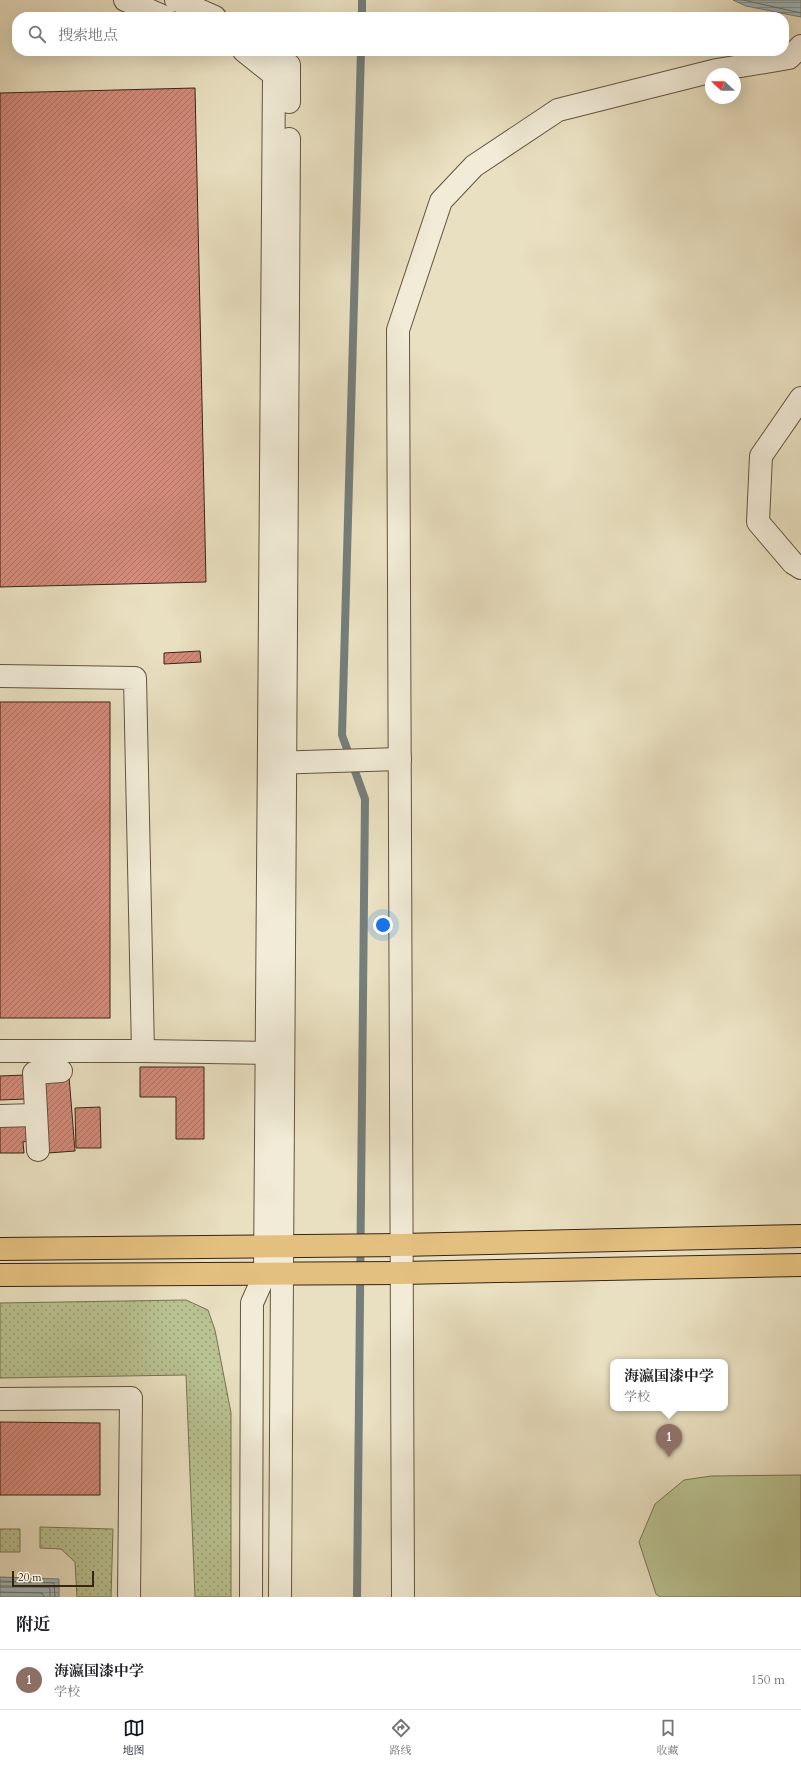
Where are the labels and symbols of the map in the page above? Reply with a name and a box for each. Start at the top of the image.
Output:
north arrow [705,68,741,104]
your location [373,915,393,935]
pin: 1 [656,1424,682,1457]
scale bar [12,1569,94,1588]

